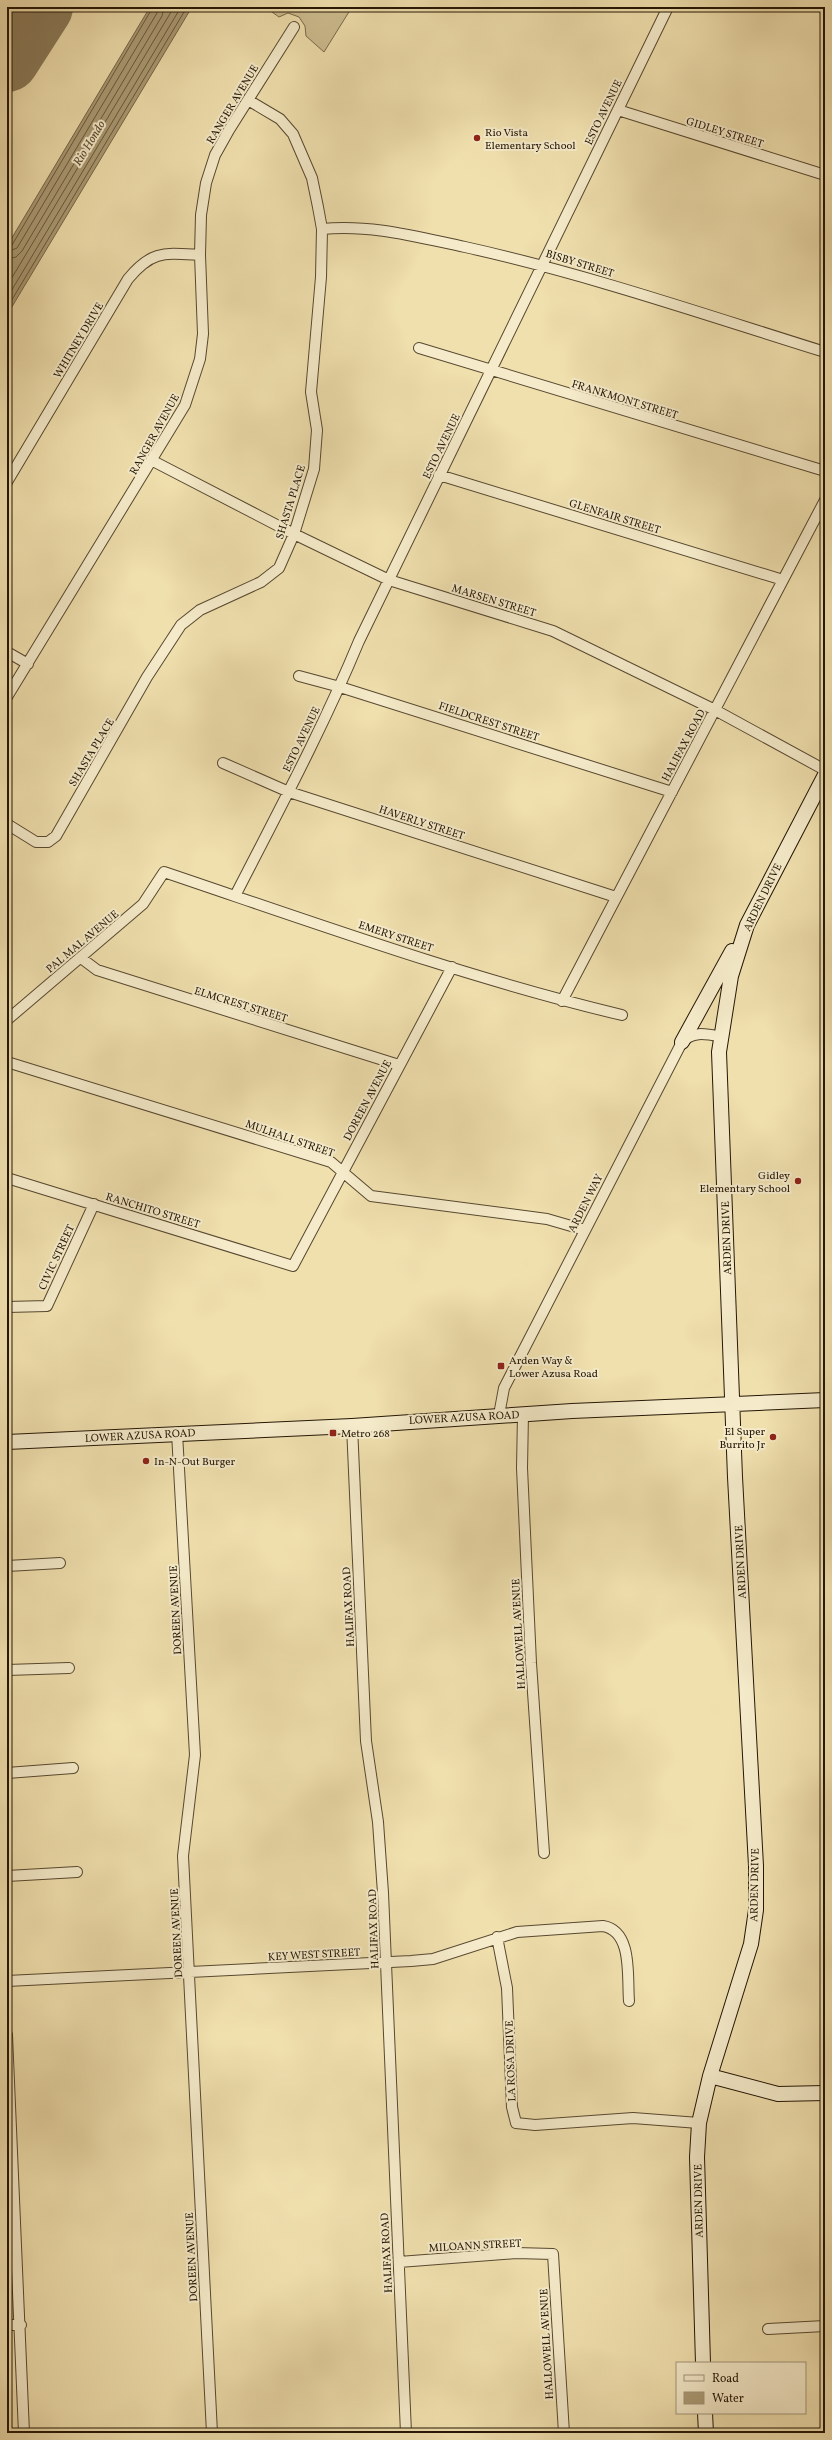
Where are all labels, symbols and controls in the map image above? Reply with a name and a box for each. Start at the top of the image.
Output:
street label: RANGER AVENUE [204,62,263,147]
street label: ESTO AVENUE [582,77,627,148]
street label: GIDLEY STREET [684,115,766,152]
water label: Rio Hondo [70,118,110,169]
place label: Rio Vista Elementary School [485,126,576,154]
marker: Rio Vista Elementary School [472,133,482,143]
street label: BISBY STREET [543,247,616,282]
street label: WHITNEY DRIVE [51,300,108,382]
street label: FRANKMONT STREET [570,377,680,424]
street label: RANGER AVENUE [127,391,184,478]
street label: ESTO AVENUE [420,411,465,482]
street label: SHASTA PLACE [273,463,310,542]
street label: GLENFAIR STREET [567,496,663,539]
street label: MARSEN STREET [450,582,538,622]
street label: FIELDCREST STREET [436,699,541,746]
street label: ESTO AVENUE [280,704,325,775]
street label: HALIFAX ROAD [659,707,710,785]
street label: SHASTA PLACE [66,715,119,790]
street label: HAVERLY STREET [377,802,467,845]
street label: ARDEN DRIVE [740,861,786,934]
street label: PAL MAL AVENUE [43,907,123,977]
street label: EMERY STREET [356,918,435,957]
street label: ELMCREST STREET [192,984,290,1027]
street label: DOREEN AVENUE [341,1057,396,1144]
street label: MULHALL STREET [243,1117,337,1162]
place label: Gidley Elementary School [699,1169,790,1197]
street label: ARDEN WAY [565,1172,608,1235]
marker: Gidley Elementary School [793,1176,803,1186]
street label: RANCHITO STREET [104,1190,202,1233]
street label: ARDEN DRIVE [719,1200,736,1275]
street label: CIVIC STREET [36,1222,79,1293]
place label: Arden Way & Lower Azusa Road [509,1354,598,1382]
marker: Arden Way & Lower Azusa Road [496,1361,506,1371]
street label: LOWER AZUSA ROAD [408,1408,520,1429]
place label: El Super Burrito Jr [719,1425,765,1453]
street label: LOWER AZUSA ROAD [84,1426,196,1447]
place label: Metro 268 [341,1427,390,1442]
marker: Metro 268 [328,1428,338,1438]
marker: El Super Burrito Jr [768,1432,778,1442]
place label: In-N-Out Burger [154,1455,236,1470]
marker: In-N-Out Burger [141,1456,151,1466]
street label: ARDEN DRIVE [732,1524,751,1599]
street label: DOREEN AVENUE [167,1564,186,1655]
street label: HALIFAX ROAD [340,1567,359,1647]
street label: HALLOWELL AVENUE [509,1578,530,1690]
street label: ARDEN DRIVE [747,1848,764,1922]
street label: DOREEN AVENUE [168,1887,187,1978]
street label: HALIFAX ROAD [366,1889,383,1969]
street label: KEY WEST STREET [267,1946,361,1965]
street label: LA ROSA DRIVE [503,2020,520,2102]
street label: ARDEN DRIVE [691,2164,708,2238]
street label: DOREEN AVENUE [183,2211,202,2302]
street label: HALIFAX ROAD [378,2213,397,2293]
street label: MILOANN STREET [428,2237,523,2256]
street label: HALLOWELL AVENUE [537,2288,558,2400]
legend [676,2362,806,2414]
text: Road [712,2371,739,2387]
text: Water [712,2391,744,2407]

